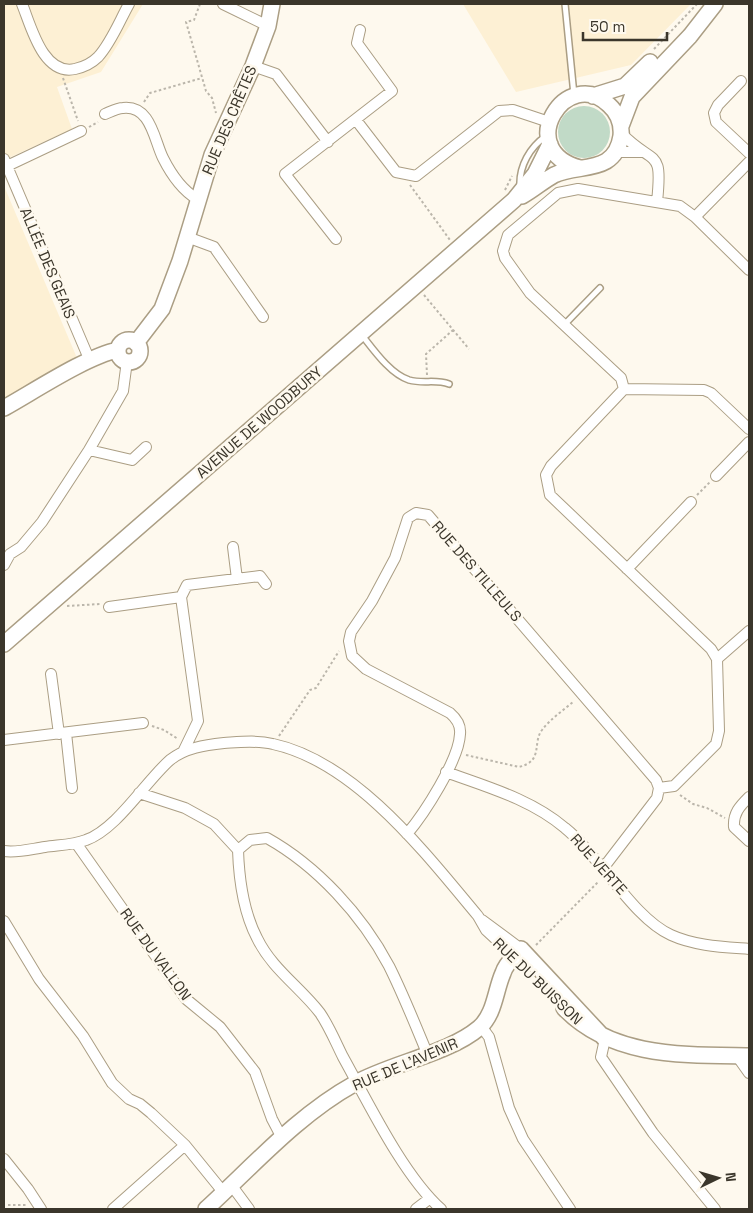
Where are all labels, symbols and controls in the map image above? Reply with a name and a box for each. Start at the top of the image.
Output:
scale bar [583,10,667,42]
text: 50 m [590,17,625,36]
street label: RUE DES CRÊTES [197,62,261,178]
street label: ALLÉE DES GEAIS [16,205,80,321]
street label: AVENUE DE WOODBURY [192,362,326,482]
street label: RUE DES TILLEULS [428,517,526,625]
street label: RUE VERTE [567,829,631,899]
street label: RUE DU VALLON [116,904,196,1004]
street label: RUE DU BUISSON [489,933,587,1029]
street label: RUE DE L'AVENIR [349,1033,461,1095]
north arrow [693,1153,743,1203]
text: N [722,1171,740,1182]

